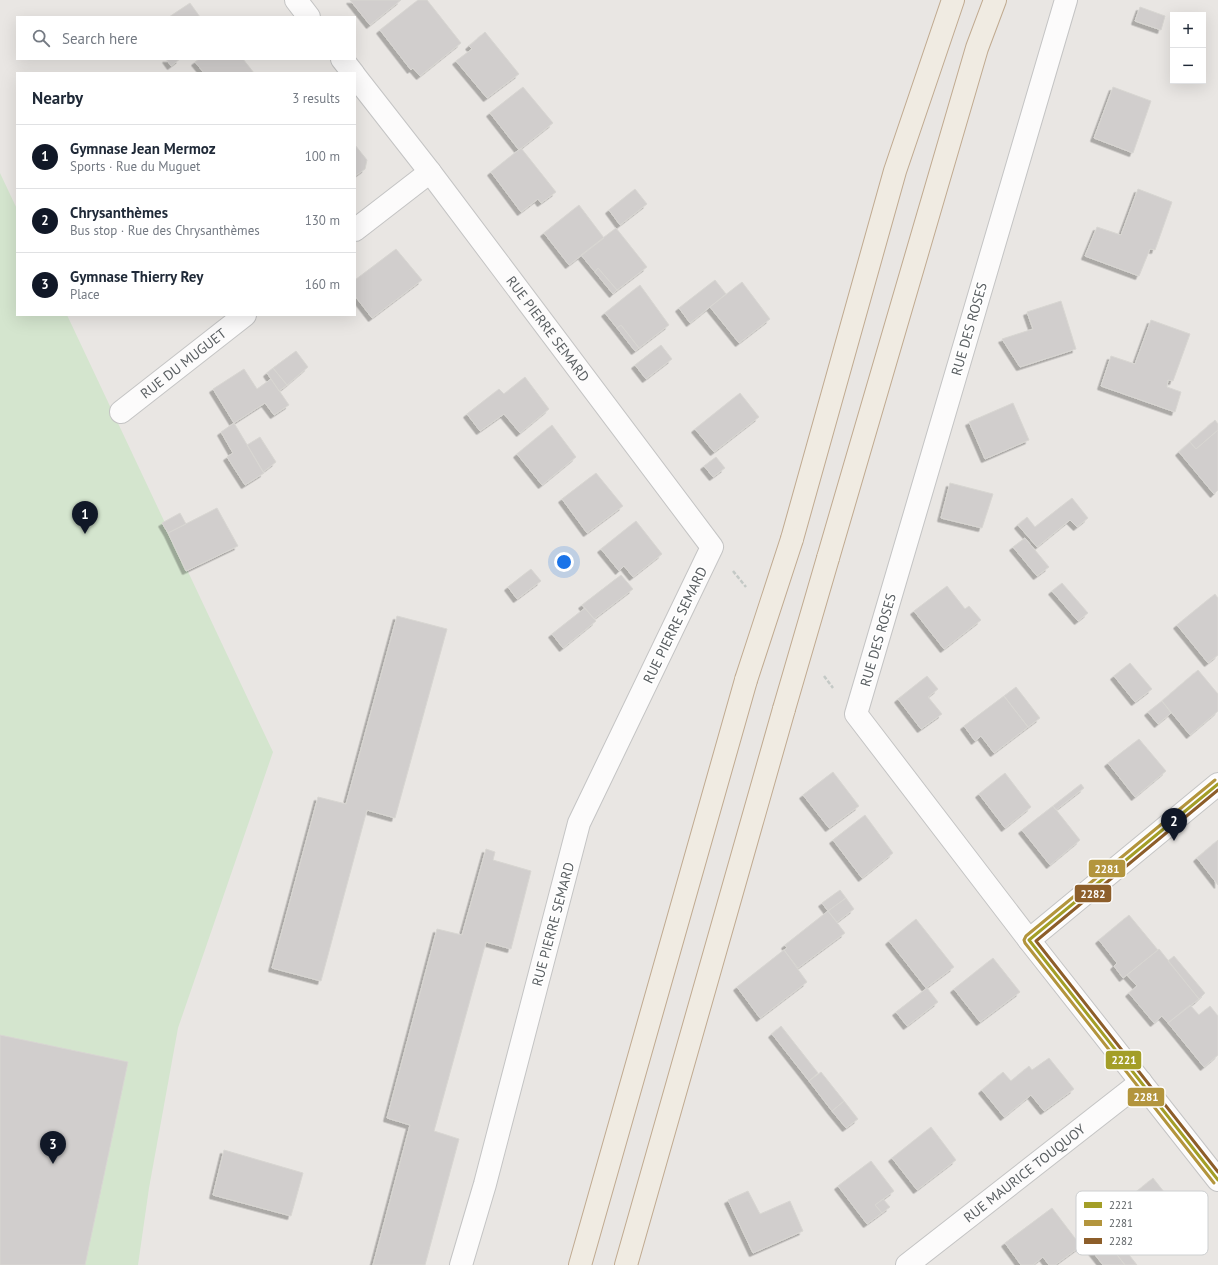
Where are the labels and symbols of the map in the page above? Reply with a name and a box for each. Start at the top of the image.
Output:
street label: RUE PIERRE SEMARD [502,272,594,385]
street label: RUE DES ROSES [947,280,991,378]
street label: RUE DU MUGUET [137,324,230,402]
pin: 1 [72,501,98,534]
your location [554,552,574,572]
street label: RUE PIERRE SEMARD [639,564,711,686]
street label: RUE DES ROSES [856,591,900,689]
pin: 2 [1161,808,1187,841]
line badge: 2281 [1088,859,1126,878]
street label: RUE PIERRE SEMARD [528,860,578,988]
text: 2281 [1095,862,1119,876]
line badge: 2282 [1074,884,1112,903]
text: 2282 [1081,887,1105,901]
line badge: 2221 [1105,1050,1142,1070]
text: 2221 [1112,1053,1136,1067]
line badge: 2281 [1127,1087,1165,1107]
text: 2281 [1134,1090,1158,1104]
street label: RUE MAURICE TOUQUOY [960,1120,1089,1226]
pin: 3 [40,1131,66,1164]
legend [1076,1191,1208,1255]
text: 2221 [1109,1198,1133,1212]
text: 2281 [1109,1216,1133,1230]
text: 2282 [1109,1234,1133,1248]

